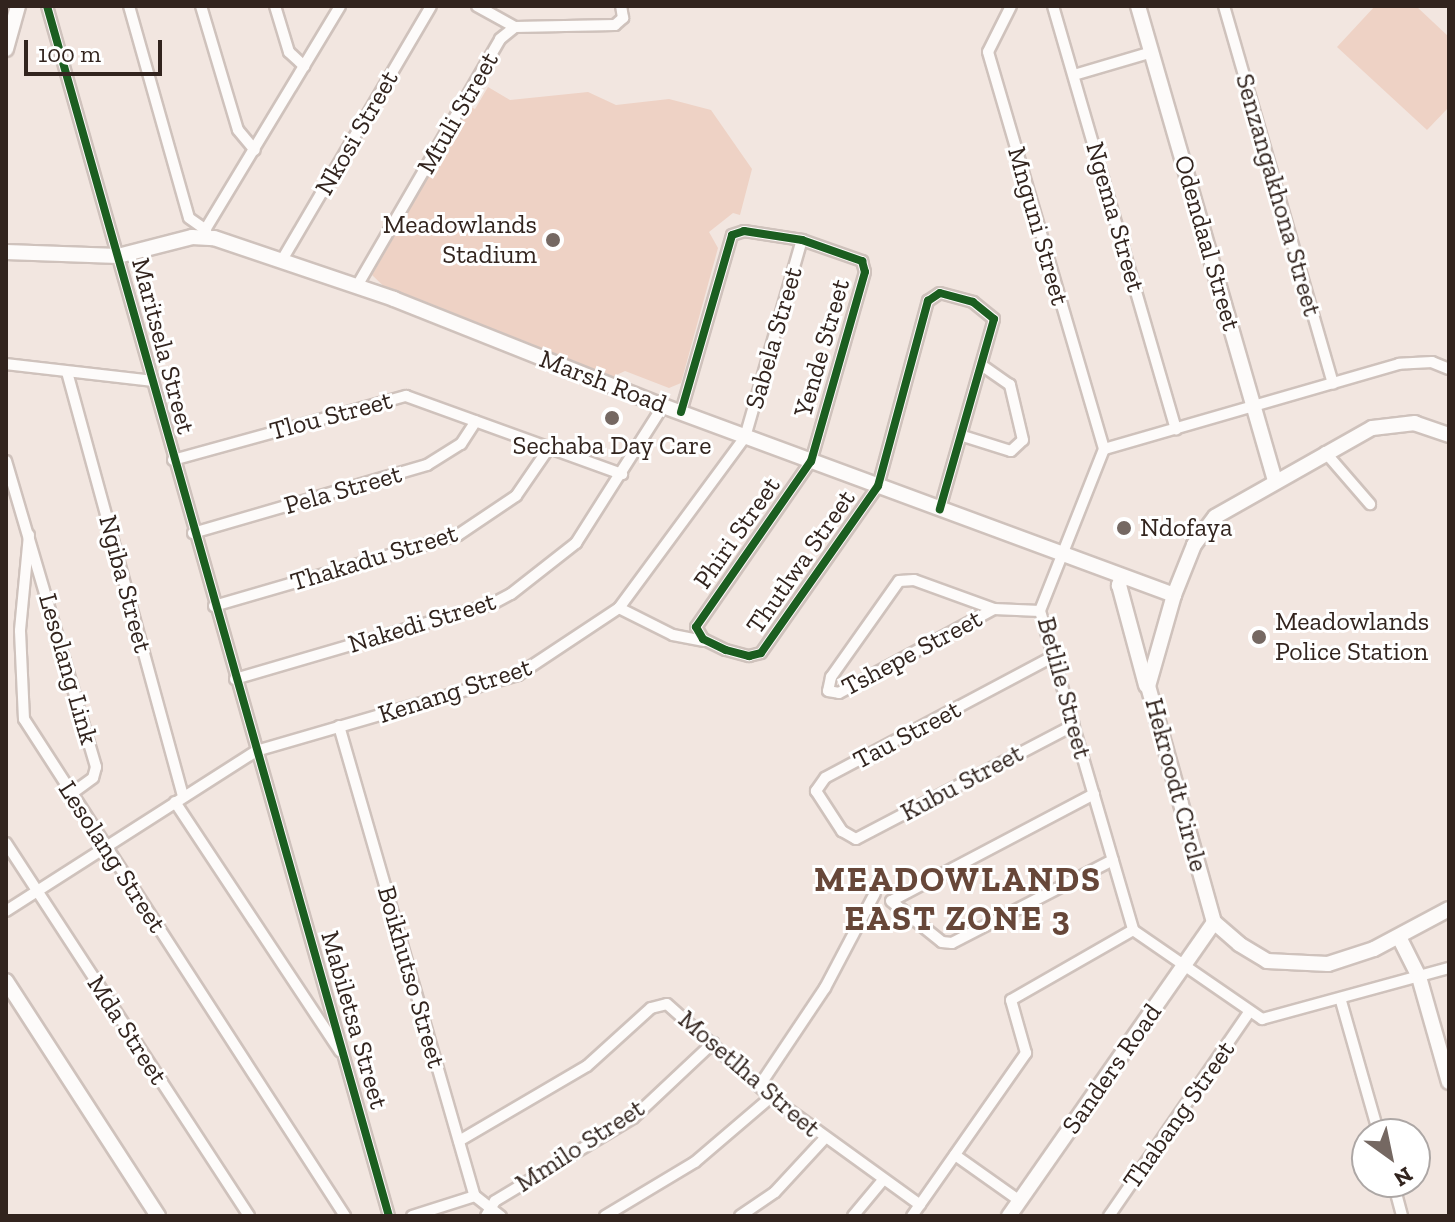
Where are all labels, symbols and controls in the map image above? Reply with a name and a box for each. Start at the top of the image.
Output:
scale bar [28,24,166,74]
text: 100 m [38,39,101,68]
street label: Mtuli Street [411,47,505,179]
street label: Nkosi Street [309,65,405,201]
street label: Senzangakhona Street [1228,70,1328,320]
street label: Ngema Street [1079,138,1151,296]
street label: Mnguni Street [1001,143,1075,309]
street label: Odendaal Street [1167,152,1247,334]
place label: Meadowlands Stadium [383,209,537,270]
marker: Meadowlands Stadium [544,231,562,249]
street label: Maritsela Street [125,255,201,437]
street label: Sabela Street [739,263,809,413]
street label: Yende Street [787,275,857,421]
street label: Marsh Road [535,343,671,421]
street label: Tlou Street [266,385,396,447]
marker: Sechaba Day Care [603,409,621,427]
place label: Sechaba Day Care [512,430,712,462]
street label: Pela Street [281,458,405,522]
street label: Phiri Street [687,471,787,595]
street label: Thutlwa Street [740,484,862,640]
street label: Ngiba Street [92,512,158,656]
place label: Ndofaya [1140,512,1232,544]
street label: Thakadu Street [287,518,461,598]
marker: Ndofaya [1115,519,1133,537]
street label: Nakedi Street [345,586,499,660]
street label: Lesolang Link [32,590,104,748]
street label: Tshepe Street [837,603,987,703]
place label: Meadowlands Police Station [1275,606,1429,668]
street label: Betlile Street [1030,614,1098,762]
marker: Meadowlands Police Station [1250,628,1268,646]
street label: Kenang Street [374,652,536,730]
street label: Tau Street [848,694,966,776]
street label: Hekroodt Circle [1138,695,1214,875]
street label: Kubu Street [896,738,1028,828]
street label: Lesolang Street [51,775,173,939]
district label: MEADOWLANDS EAST ZONE 3 [814,859,1102,938]
street label: Boikhutso Street [370,882,452,1072]
street label: Mabiletsa Street [314,927,394,1113]
street label: Mda Street [80,970,174,1090]
street label: Sanders Road [1056,998,1168,1140]
street label: Mosetlha Street [672,1004,826,1144]
street label: Thabang Street [1117,1035,1241,1195]
street label: Mmilo Street [510,1093,650,1199]
north arrow [1351,1118,1431,1198]
text: N [1389,1161,1418,1193]

